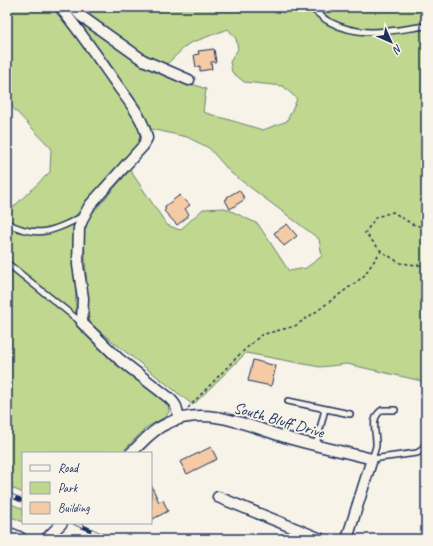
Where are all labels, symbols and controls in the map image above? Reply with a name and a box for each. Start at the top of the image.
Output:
north arrow [371,22,411,62]
text: N [389,42,405,58]
street label: South Bluff Drive [231,398,328,443]
legend [22,452,152,524]
text: Road [58,460,80,476]
text: Park [58,480,79,496]
text: Building [58,500,90,516]

